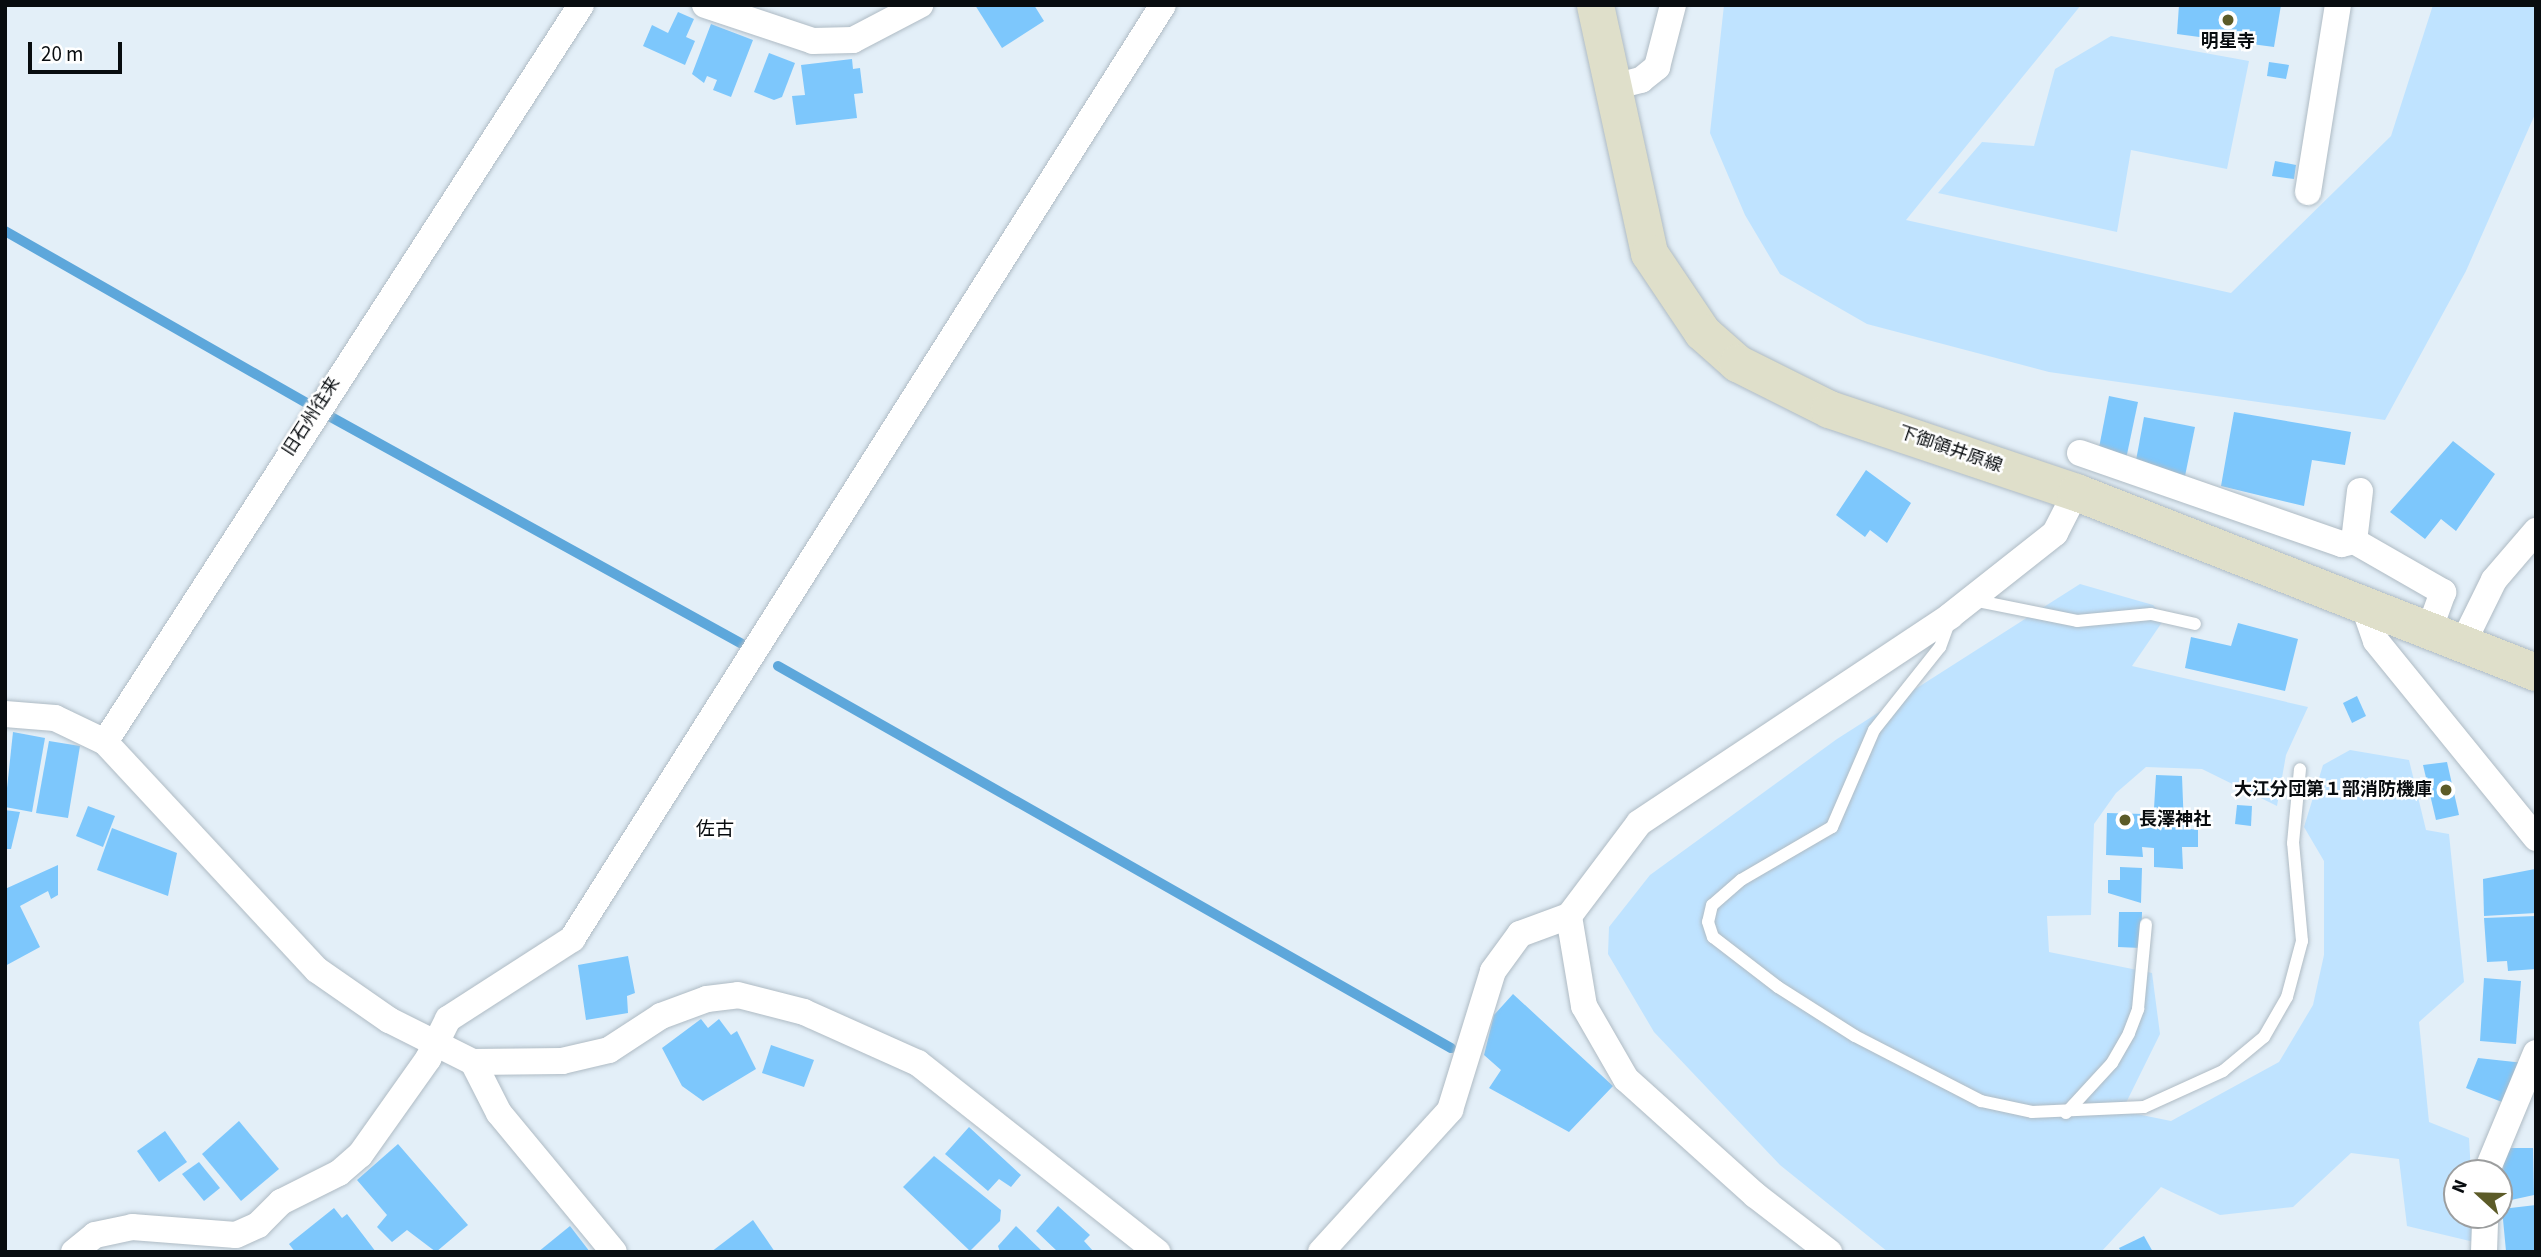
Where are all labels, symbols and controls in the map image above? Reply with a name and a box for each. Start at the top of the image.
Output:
marker: 明星寺 [2220,12,2236,28]
scale bar [32,28,126,72]
place label: 明星寺 [2201,31,2255,53]
text: 20 m [41,39,83,69]
street label: 旧石州往来 [278,373,346,461]
street label: 下御領井原線 [1895,422,2005,478]
place label: 大江分団第１部消防機庫 [2234,779,2432,801]
marker: 大江分団第１部消防機庫 [2438,782,2454,798]
place label: 長澤神社 [2139,809,2211,831]
marker: 長澤神社 [2117,812,2133,828]
district label: 佐古 [696,819,734,841]
north arrow [2443,1159,2513,1229]
text: N [2445,1176,2475,1198]

